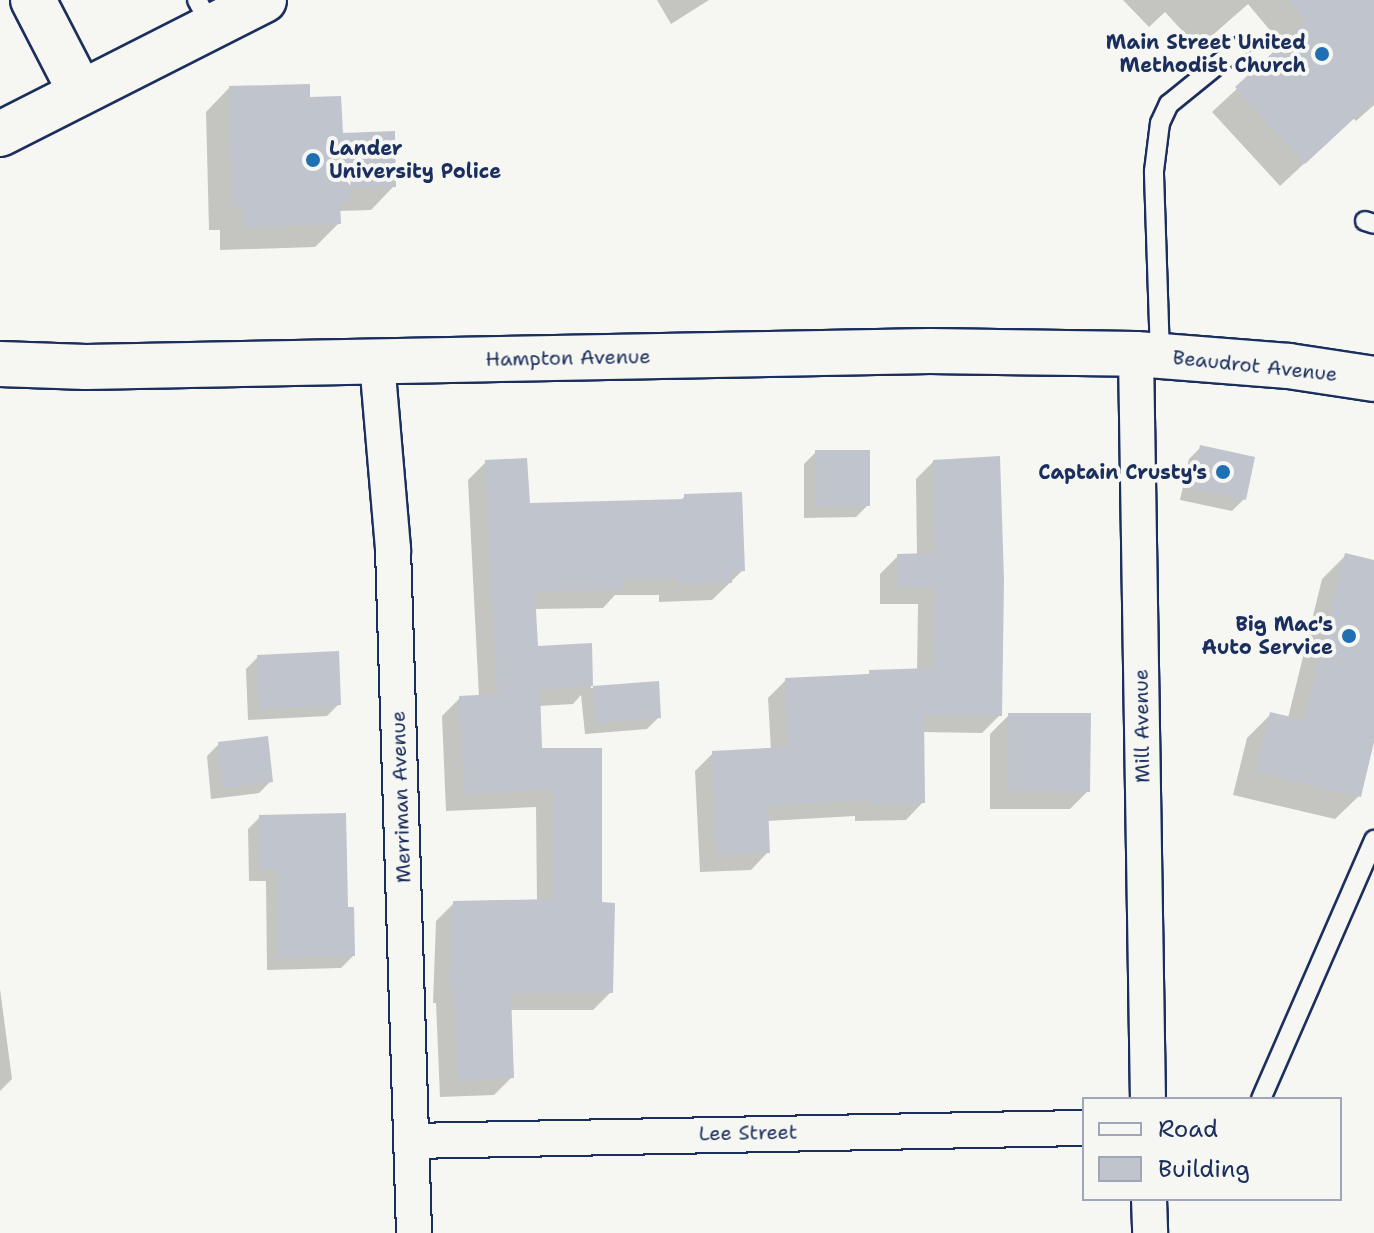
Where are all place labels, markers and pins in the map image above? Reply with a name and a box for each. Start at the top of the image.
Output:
place label: Main Street United Methodist Church [1106,30,1306,77]
marker: Main Street United Methodist Church [1313,45,1331,63]
place label: Lander University Police [329,136,501,183]
marker: Lander University Police [304,151,322,169]
place label: Captain Crusty's [1038,460,1207,484]
marker: Captain Crusty's [1214,463,1232,481]
place label: Big Mac's Auto Service [1201,612,1333,659]
marker: Big Mac's Auto Service [1340,627,1358,645]

